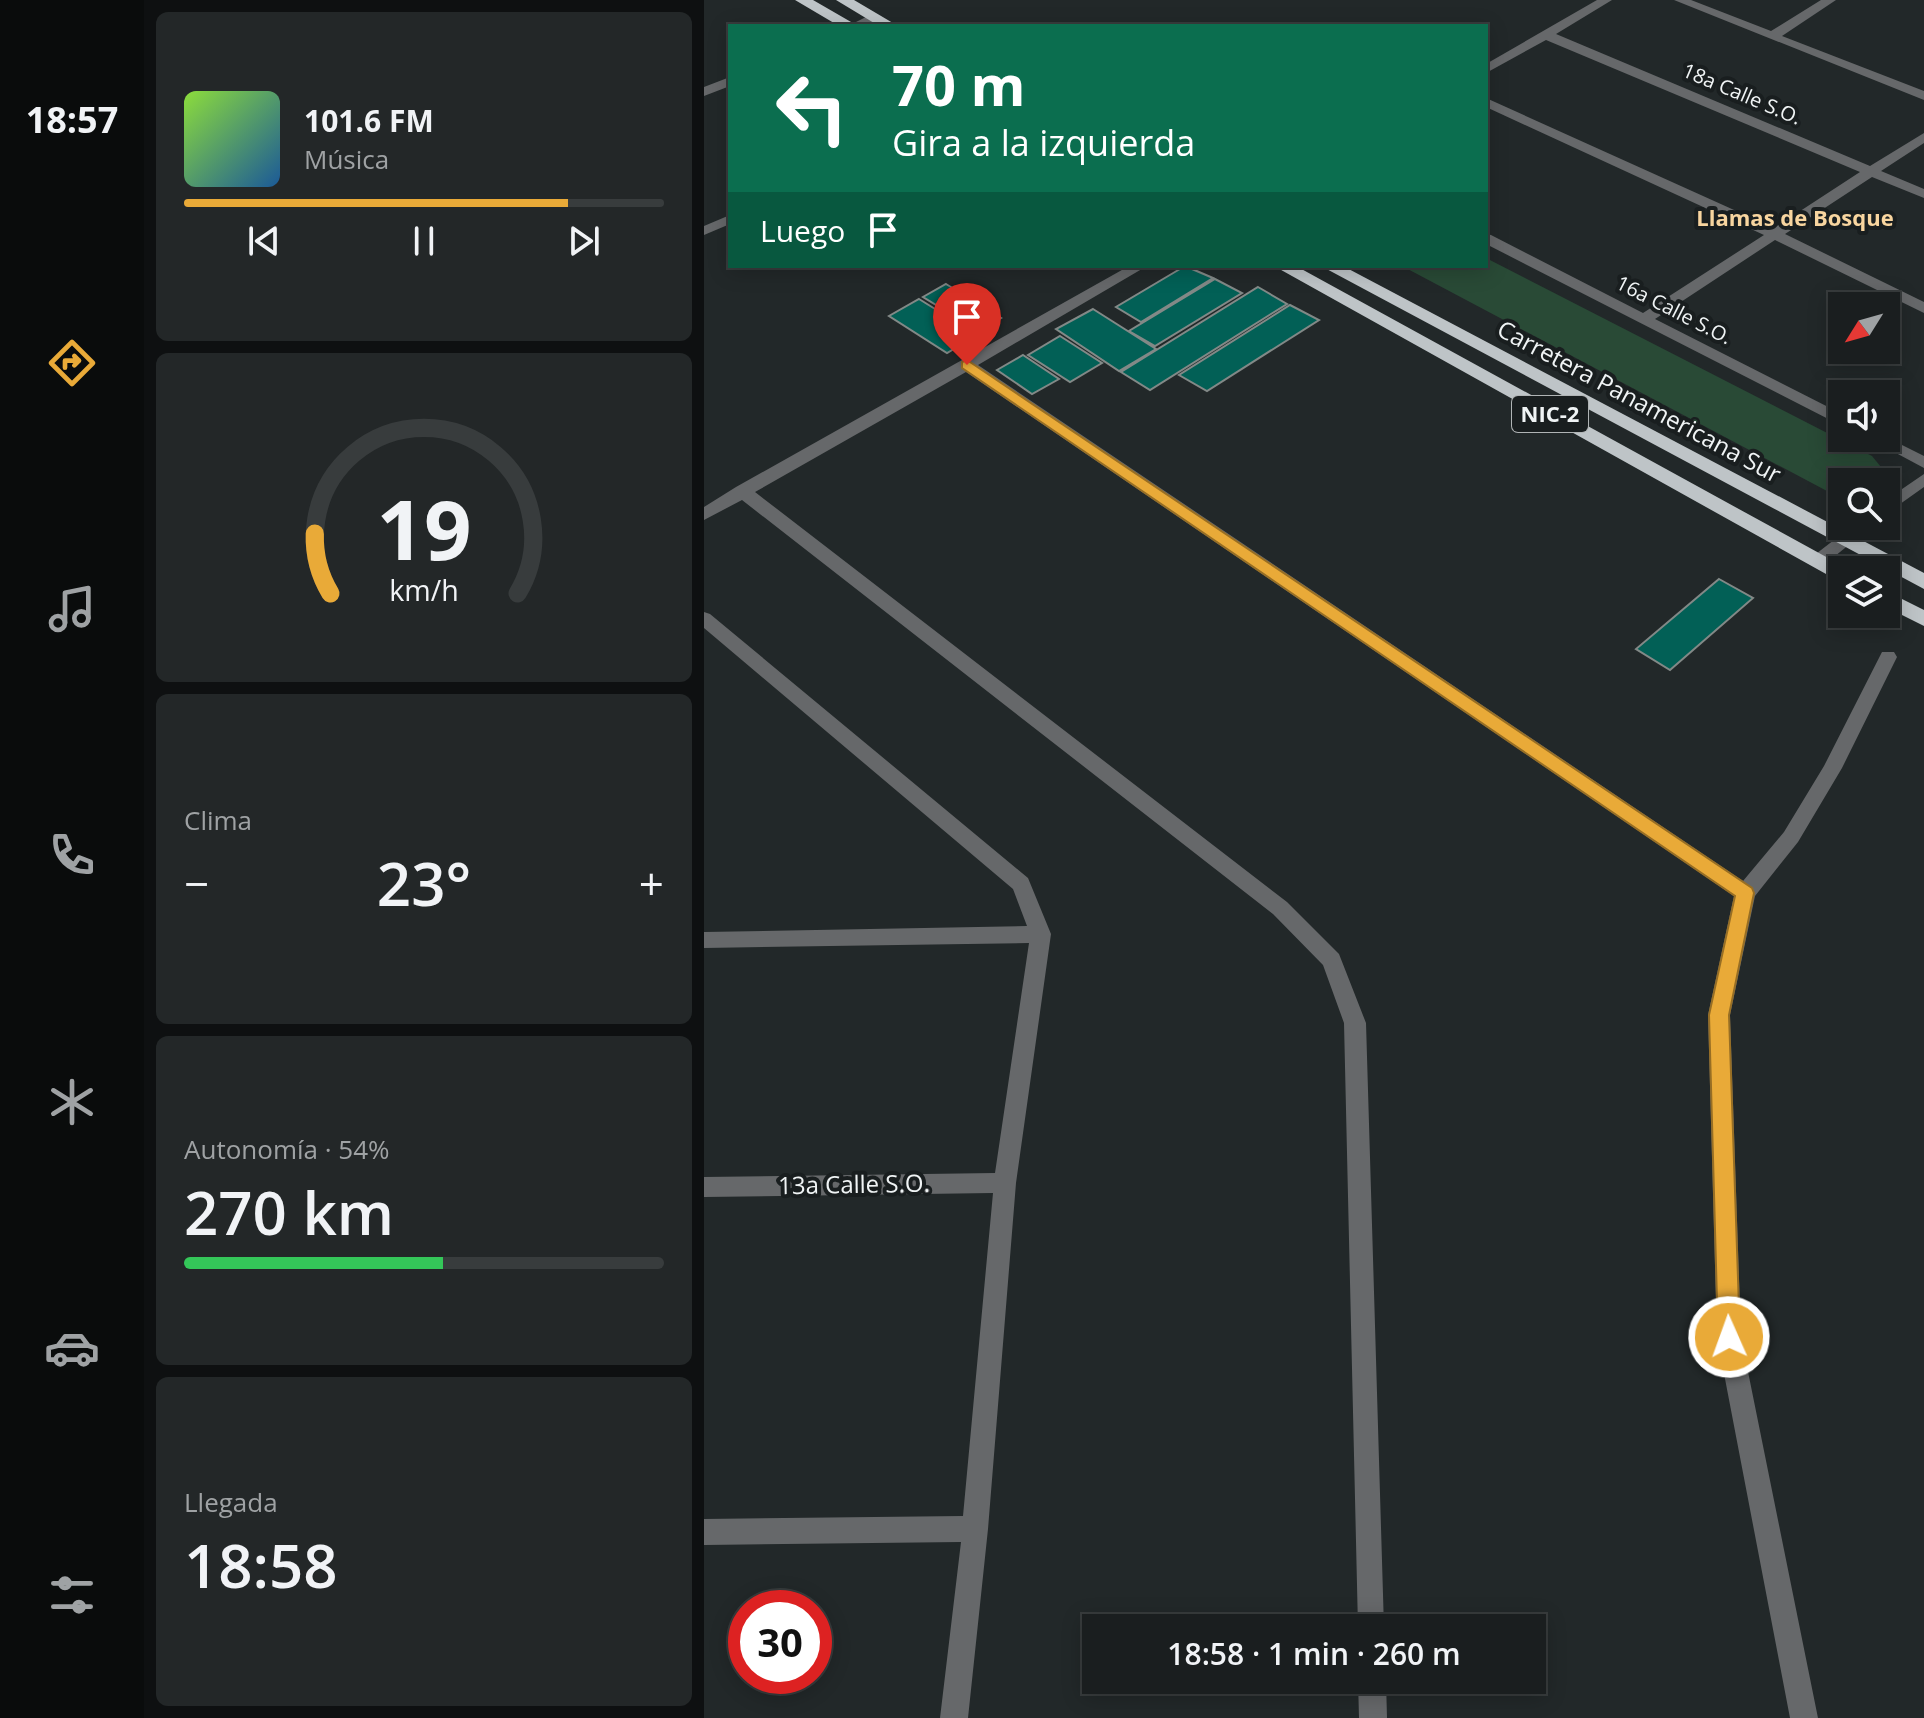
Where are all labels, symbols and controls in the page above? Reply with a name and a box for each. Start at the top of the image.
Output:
text: 70 m [892,46,1026,122]
icon: left [760,56,864,160]
street label: 18a Calle S.O. [1679,56,1806,131]
text: 18:57 [26,95,118,144]
text: 101.6 FM [304,100,434,141]
text: Gira a la izquierda [892,118,1195,167]
text: Música [304,141,389,177]
district label: Llamas de Bosque [1696,202,1894,232]
icon: arrive [861,208,905,252]
text: Luego [760,210,845,251]
icon: previous [242,219,286,263]
icon: pause [402,219,446,263]
icon: next [562,219,606,263]
street label: 16a Calle S.O. [1612,269,1737,350]
pin [933,283,1001,365]
north arrow [1828,292,1900,364]
map controls [1828,292,1900,628]
icon: arrive [945,295,989,339]
street label: Carretera Panamericana Sur [1492,312,1788,490]
icon: directions [44,335,100,391]
button: sound [1828,380,1900,452]
road number: NIC-2 [1512,396,1588,432]
button: search [1828,468,1900,540]
text: 19 [376,470,472,583]
button: layers [1828,556,1900,628]
text: km/h [389,570,459,609]
icon: music [44,581,100,637]
text: Clima [184,802,252,838]
icon: phone [44,827,100,883]
text: 23° [377,842,471,924]
text: − [184,853,209,913]
text: + [639,853,664,913]
icon: climate [44,1074,100,1130]
text: Autonomía · 54% [184,1131,390,1167]
street label: 13a Calle S.O. [778,1166,930,1201]
text: 270 km [184,1171,394,1253]
position arrow [1687,1295,1771,1379]
icon: car [44,1320,100,1376]
text: Llegada [184,1484,278,1520]
text: 18:58 [184,1524,338,1606]
icon: filters [44,1567,100,1623]
speed limit sign: 30 [728,1590,832,1694]
text: 18:58 · 1 min · 260 m [1167,1633,1461,1674]

